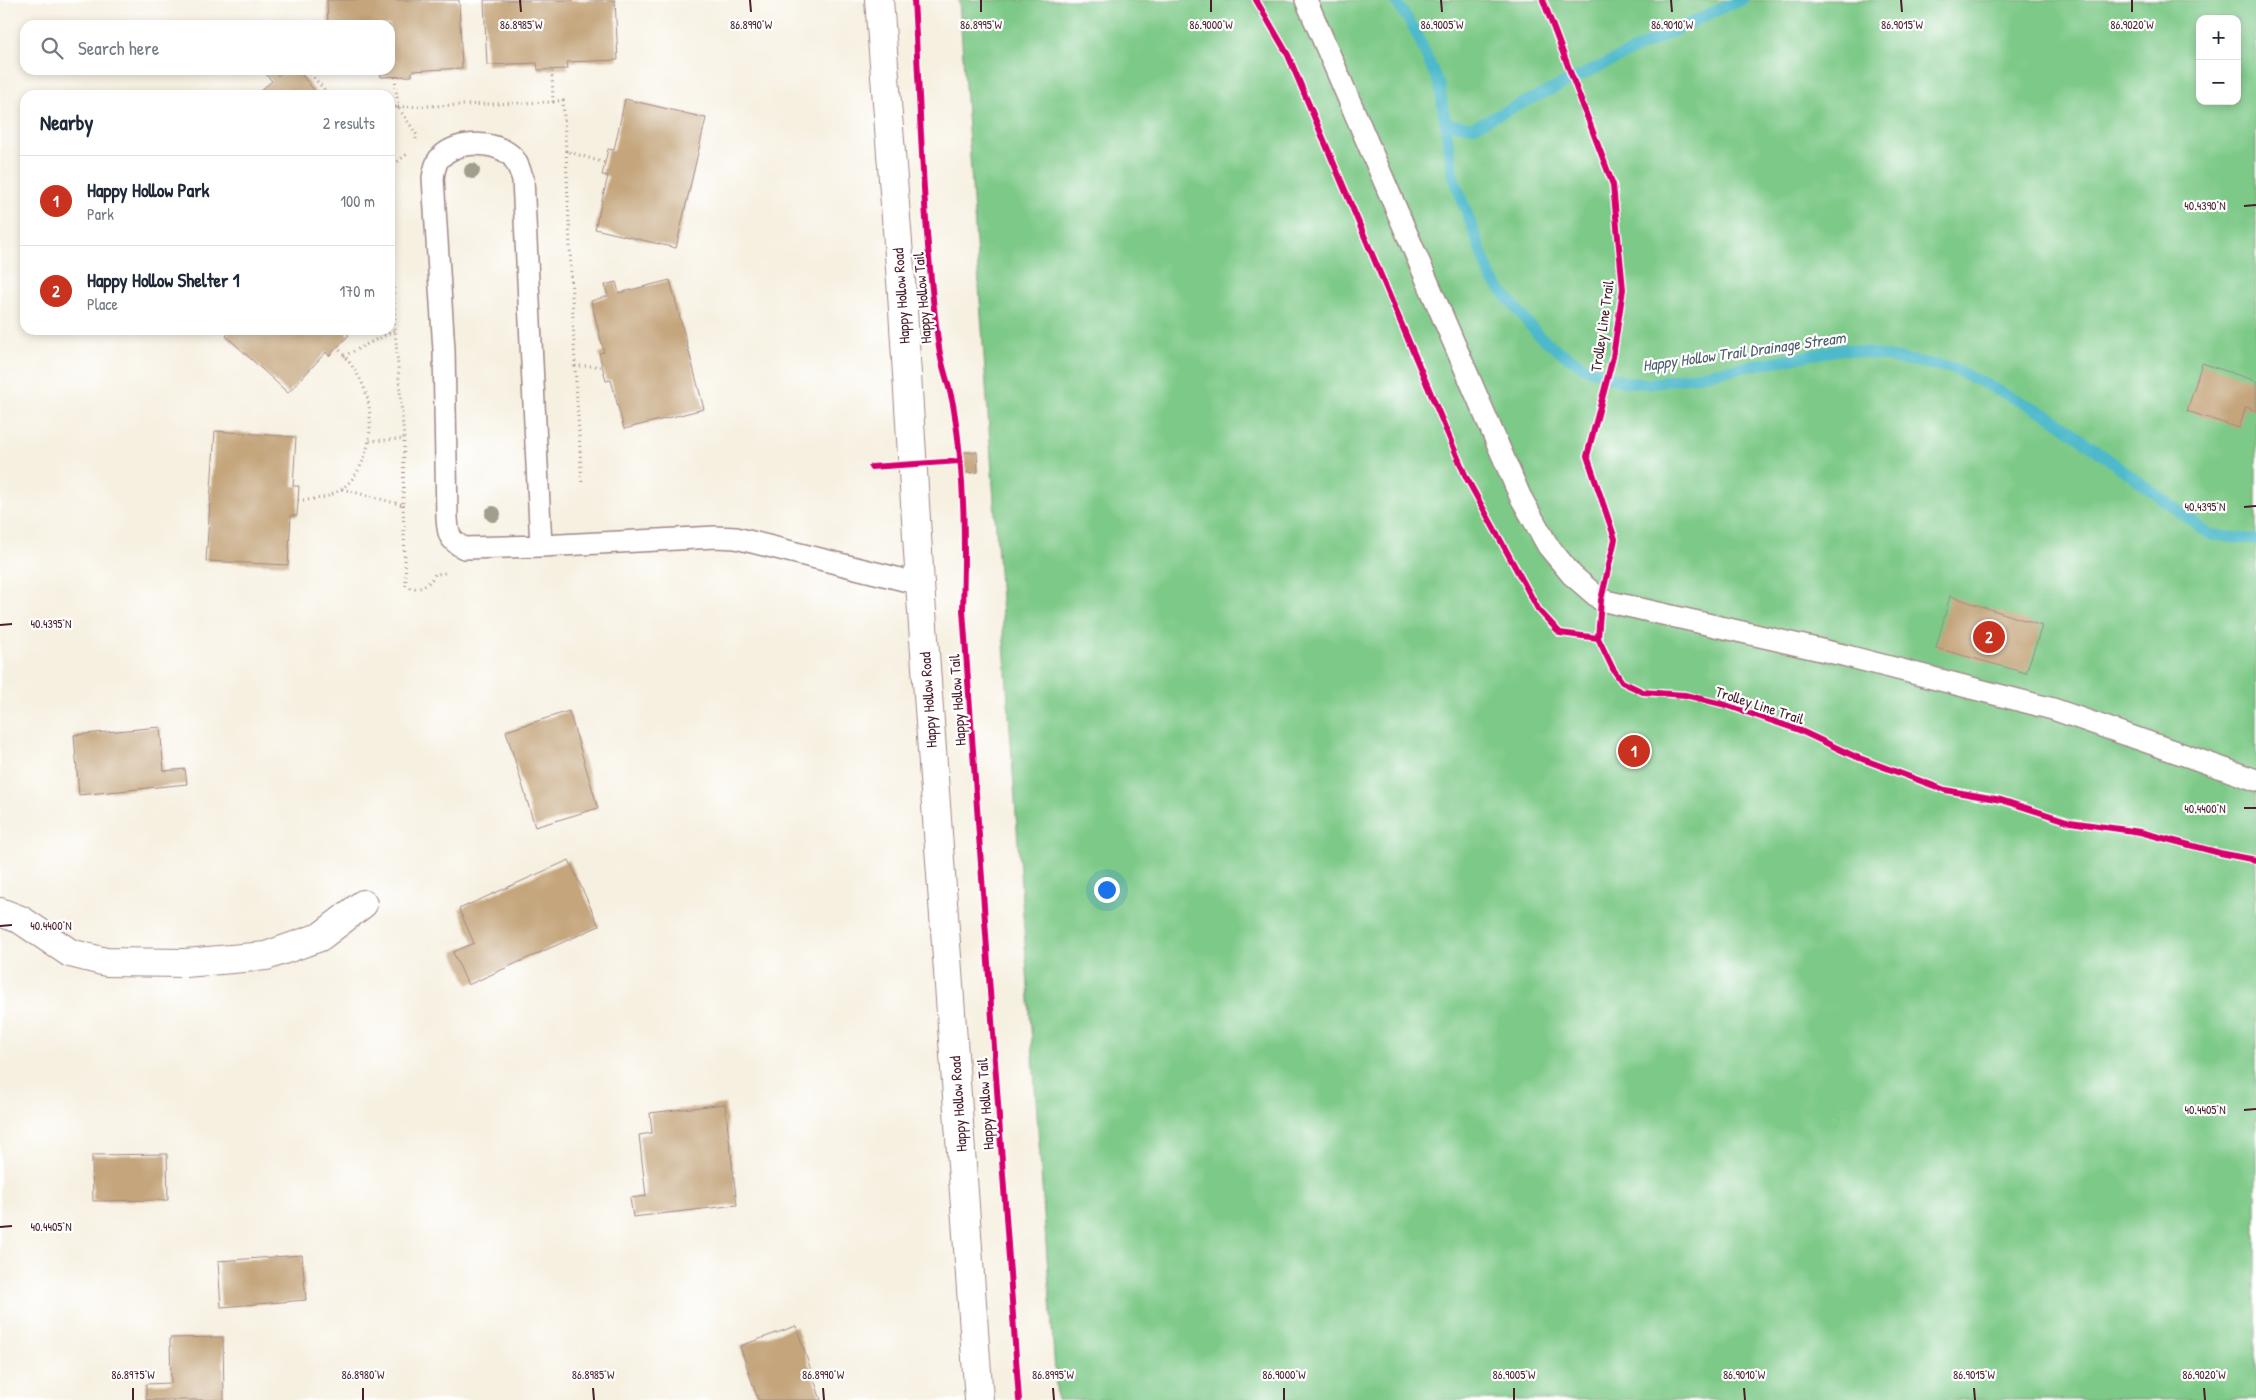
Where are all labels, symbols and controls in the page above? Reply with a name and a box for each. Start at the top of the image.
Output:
map controls [2196,15,2241,105]
button: + [2196,15,2241,60]
text: 86.8985°W [500,16,543,33]
text: 86.8990°W [730,16,773,33]
text: 86.8995°W [960,16,1003,33]
text: 86.9000°W [1189,16,1233,33]
text: 86.9005°W [1421,16,1464,33]
text: 86.9010°W [1651,16,1694,33]
text: 86.9015°W [1881,16,1924,33]
text: 86.9020°W [2110,16,2154,33]
search box [20,20,395,75]
icon: search [38,34,66,62]
text: Search here [78,35,159,61]
button: − [2196,60,2241,105]
text: Nearby [40,108,93,137]
text: 2 results [323,112,375,134]
text: Happy Hollow Park [87,177,209,203]
text: 1 [53,190,59,212]
text: 100 m [340,190,375,212]
text: 40.4390°N [2184,197,2226,214]
text: Park [87,203,114,225]
street label: Happy Hollow Road [887,247,915,345]
street label: Happy Hollow Tail [908,251,936,345]
text: Happy Hollow Shelter 1 [87,267,240,293]
street label: Trolley Line Trail [1585,279,1619,373]
text: 2 [52,280,60,302]
text: 170 m [340,280,375,302]
text: Place [87,293,118,315]
water label: Happy Hollow Trail Drainage Stream [1641,326,1848,376]
text: 40.4395°N [2185,498,2225,515]
text: 40.4395°N [31,615,71,632]
pin: 2 [1973,618,2005,656]
street label: Happy Hollow Road [914,651,942,749]
street label: Happy Hollow Tail [943,653,971,747]
street label: Trolley Line Trail [1713,681,1807,729]
pin: 1 [1618,732,1650,770]
text: 40.4400°N [2184,800,2226,817]
your location [1094,877,1120,903]
text: 40.4400°N [30,917,72,934]
street label: Happy Hollow Road [944,1055,972,1153]
street label: Happy Hollow Tail [971,1057,999,1151]
text: 40.4405°N [2184,1101,2226,1118]
text: 40.4405°N [30,1218,72,1235]
text: 86.8975°W [111,1366,155,1383]
text: 86.8980°W [342,1366,385,1383]
text: 86.8985°W [572,1366,615,1383]
text: 86.8990°W [802,1366,845,1383]
text: 86.8995°W [1032,1366,1075,1383]
text: 86.9000°W [1262,1366,1306,1383]
text: 86.9005°W [1493,1366,1536,1383]
text: 86.9010°W [1723,1366,1766,1383]
text: 86.9015°W [1953,1366,1996,1383]
text: 86.9020°W [2182,1366,2226,1383]

